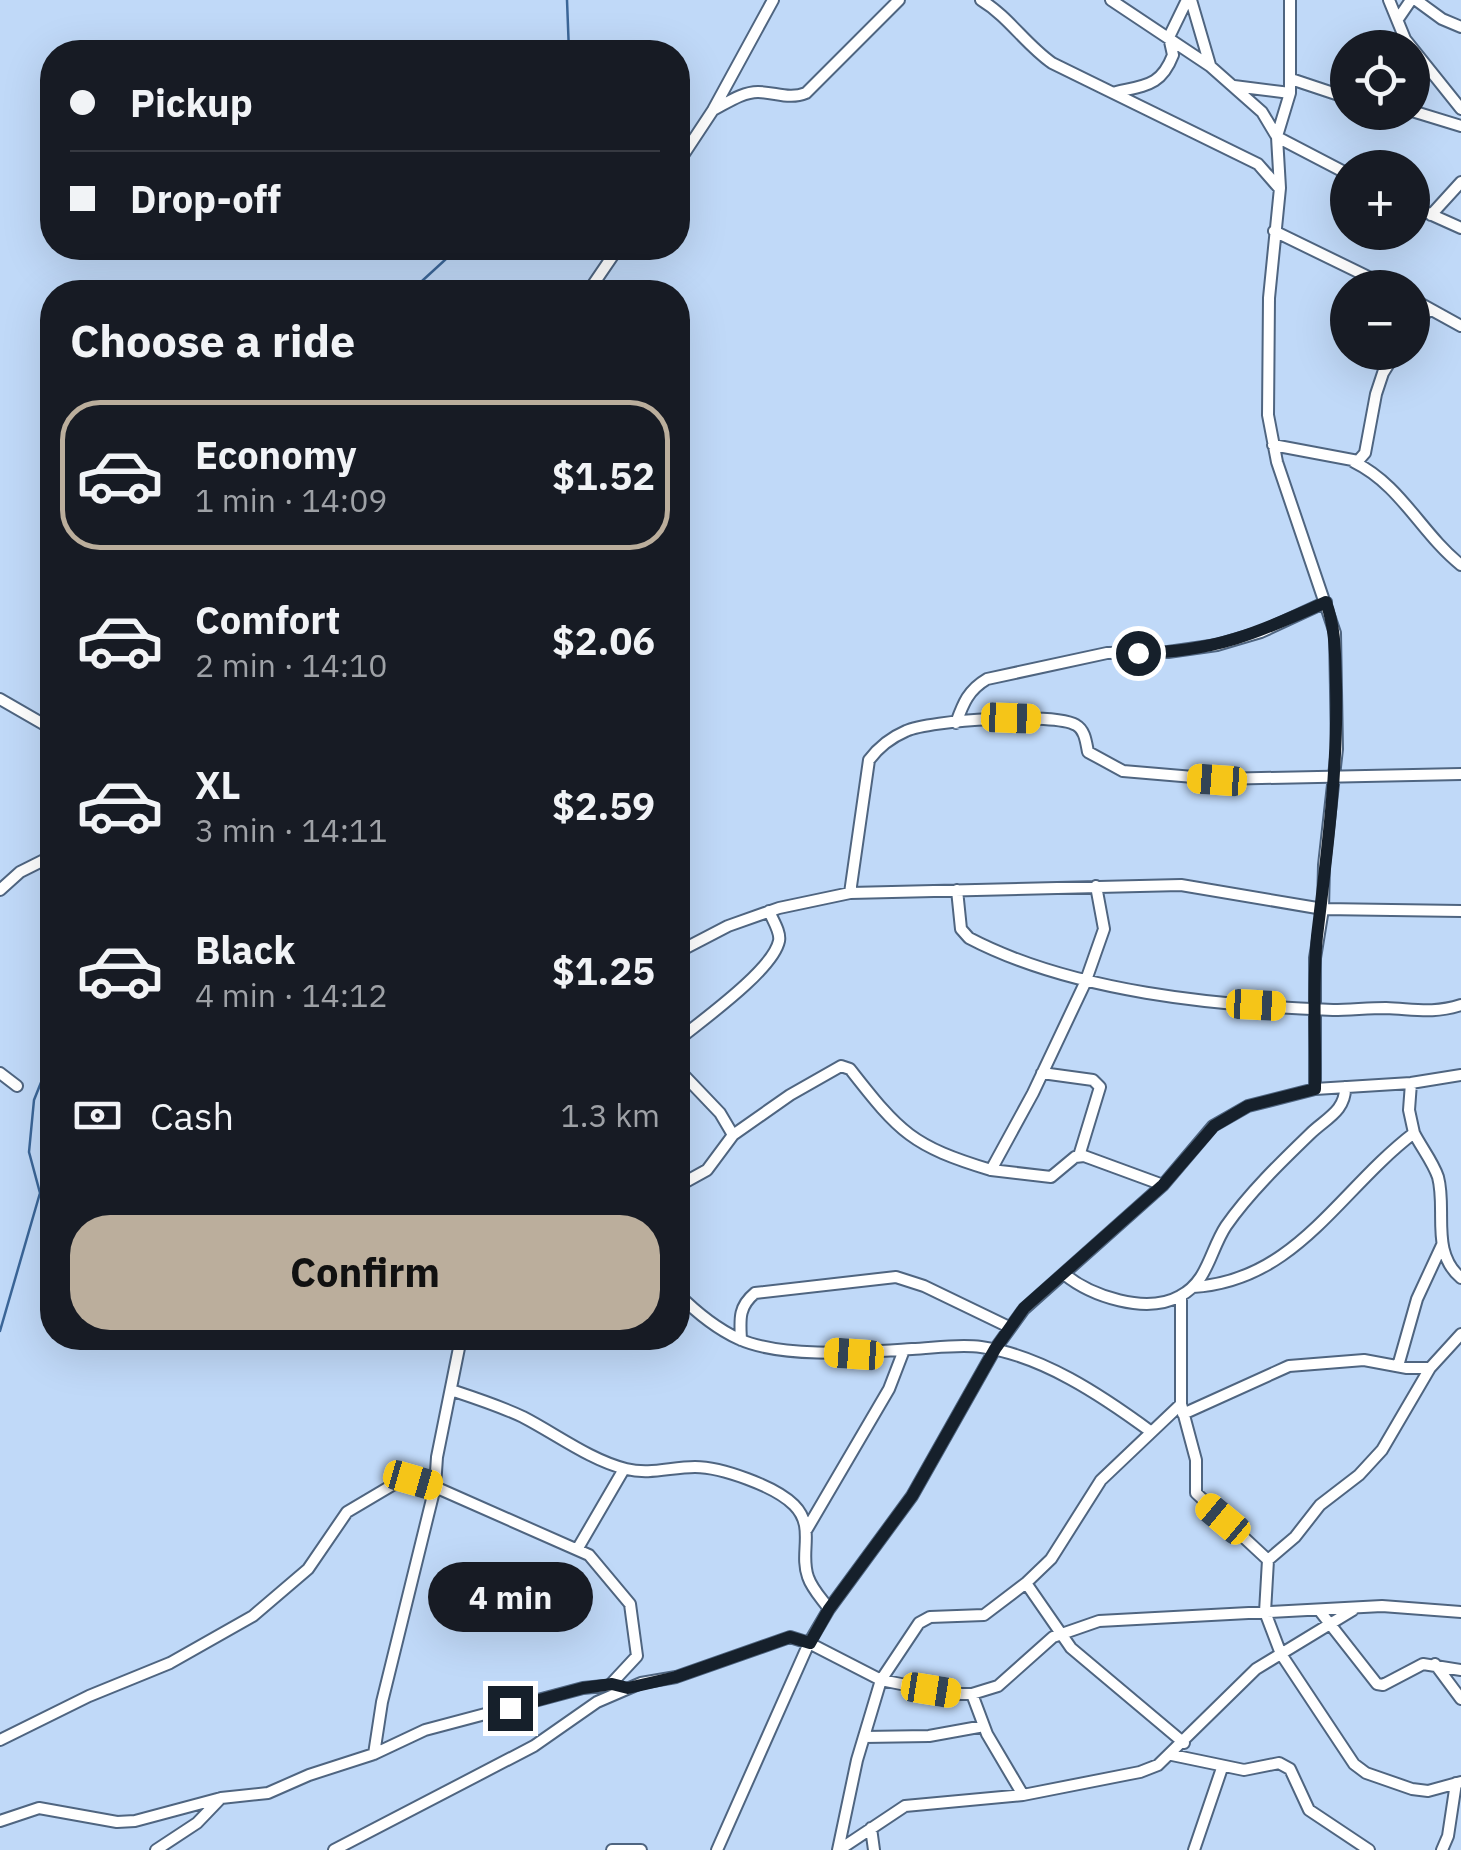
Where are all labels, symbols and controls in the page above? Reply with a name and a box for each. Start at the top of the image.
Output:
map controls [1330,30,1430,370]
button: locate [1330,30,1430,130]
text: Pickup [130,78,253,127]
button: + [1330,150,1430,250]
text: Drop-off [130,174,281,223]
button: − [1330,270,1430,370]
text: Choose a ride [70,311,355,369]
icon: car [75,430,165,520]
text: Economy [195,430,357,479]
text: $1.52 [552,451,655,500]
text: 1 min · 14:09 [195,479,388,521]
icon: car [75,595,165,685]
text: Comfort [195,595,340,644]
text: $2.06 [552,616,655,665]
route start [1116,631,1161,676]
text: 2 min · 14:10 [195,644,388,686]
car [980,702,1042,734]
icon: car [75,760,165,850]
text: XL [195,760,241,809]
car [1186,763,1248,797]
text: $2.59 [552,781,655,830]
text: 3 min · 14:11 [195,809,388,851]
icon: car [75,925,165,1015]
text: Black [195,925,295,974]
text: $1.25 [552,946,655,995]
text: 4 min · 14:12 [195,974,388,1016]
car [1225,988,1287,1022]
icon: cash [70,1088,125,1143]
text: Cash [150,1091,234,1140]
text: 1.3 km [561,1094,660,1136]
button: Confirm [70,1215,660,1330]
car [823,1337,885,1371]
car [380,1457,446,1503]
car [1190,1488,1256,1550]
callout: 4 min [428,1563,592,1633]
text: 4 min [469,1576,552,1618]
car [899,1670,963,1710]
route end [488,1686,533,1731]

